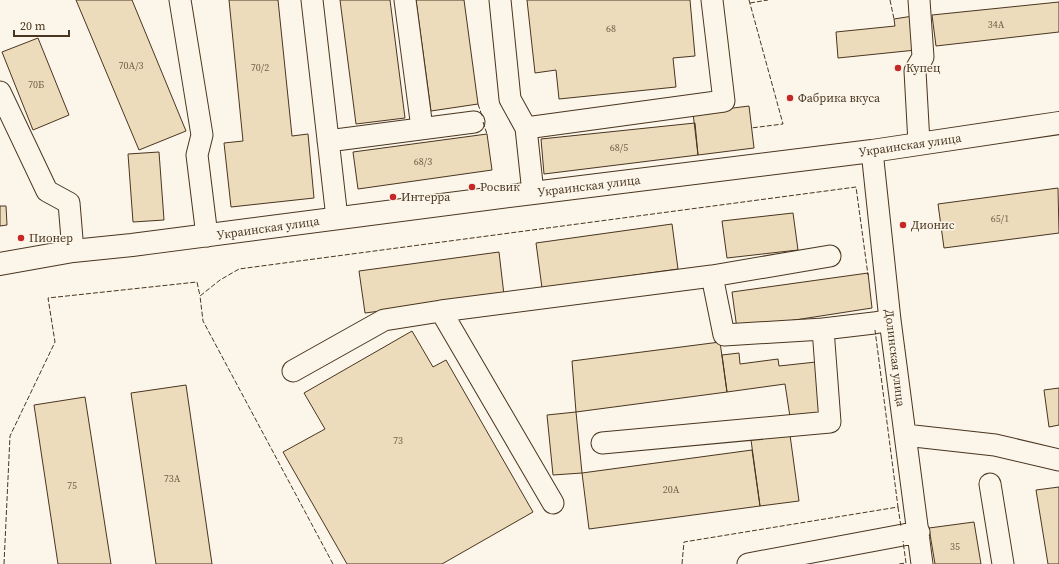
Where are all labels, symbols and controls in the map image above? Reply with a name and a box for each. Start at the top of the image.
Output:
scale bar [14,12,69,38]
text: 20 m [20,18,46,34]
house number: 34А [988,18,1005,31]
house number: 68 [606,22,616,35]
house number: 70А/3 [119,59,143,72]
place label: Купец [906,60,941,76]
house number: 70/2 [251,61,269,74]
marker: Купец [893,63,903,73]
house number: 70Б [28,78,44,91]
place label: Фабрика вкуса [798,90,881,106]
marker: Фабрика вкуса [785,93,795,103]
street label: Украинская улица [858,130,963,160]
house number: 68/5 [610,141,628,154]
house number: 68/3 [414,155,432,168]
street label: Украинская улица [537,172,642,200]
place label: Росвик [480,179,520,195]
marker: Росвик [467,182,477,192]
place label: Интерра [401,189,451,205]
marker: Интерра [388,192,398,202]
house number: 65/1 [991,212,1009,225]
street label: Украинская улица [216,213,321,243]
place label: Дионис [911,217,955,233]
marker: Дионис [898,220,908,230]
place label: Пионер [29,230,73,246]
marker: Пионер [16,233,26,243]
street label: Долинская улица [881,308,909,409]
house number: 73 [393,434,403,447]
house number: 73А [164,472,181,485]
house number: 75 [67,479,77,492]
house number: 20А [663,483,680,496]
house number: 35 [950,540,960,553]

